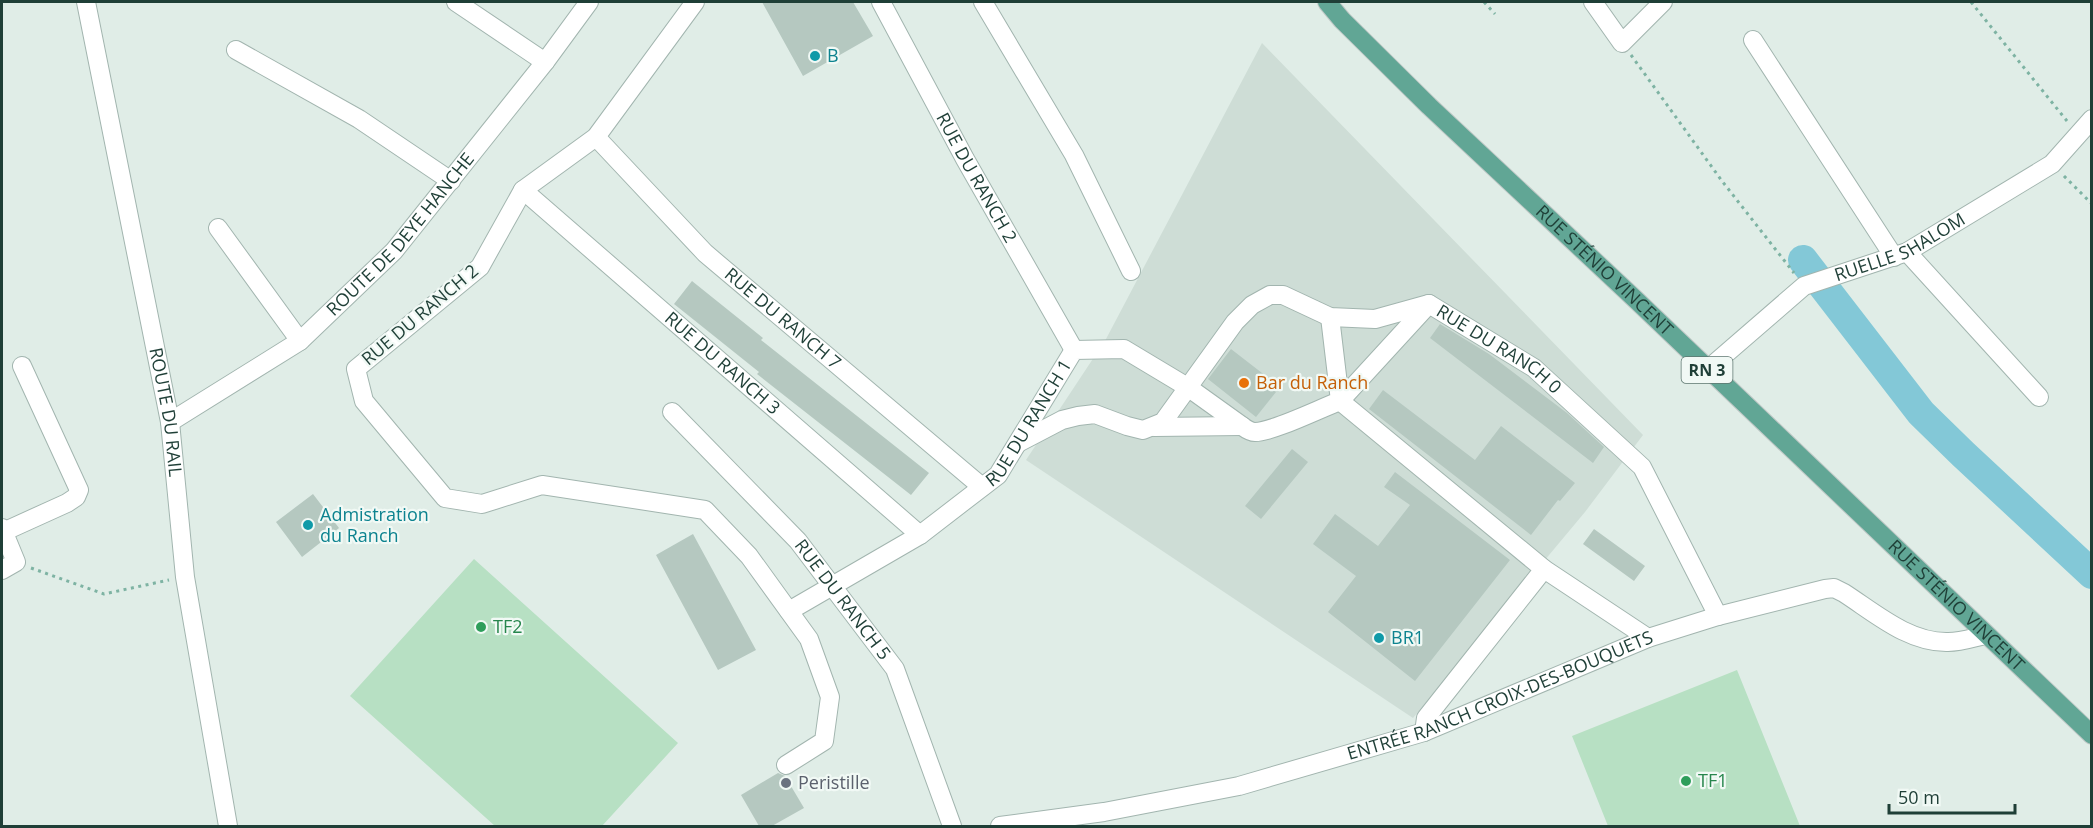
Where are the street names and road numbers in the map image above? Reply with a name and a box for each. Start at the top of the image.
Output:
street label: RUE DU RANCH 2 [931,108,1023,247]
street label: ROUTE DE DEYE HANCHE [321,147,479,320]
street label: RUE STÉNIO VINCENT [1531,199,1679,340]
street label: RUELLE SHALOM [1831,207,1969,286]
street label: RUE DU RANCH 2 [356,258,483,370]
street label: RUE DU RANCH 7 [720,262,847,374]
street label: RUE DU RANCH 0 [1432,298,1567,398]
street label: RUE DU RANCH 3 [660,306,786,419]
street label: ROUTE DU RAIL [144,345,188,478]
street label: RUE DU RANCH 1 [980,355,1076,491]
road number: RN 3 [1682,357,1732,383]
street label: RUE DU RANCH 5 [790,534,897,664]
street label: RUE STÉNIO VINCENT [1883,534,2030,676]
street label: ENTRÉE RANCH CROIX-DES-BOUQUETS [1344,624,1656,765]

